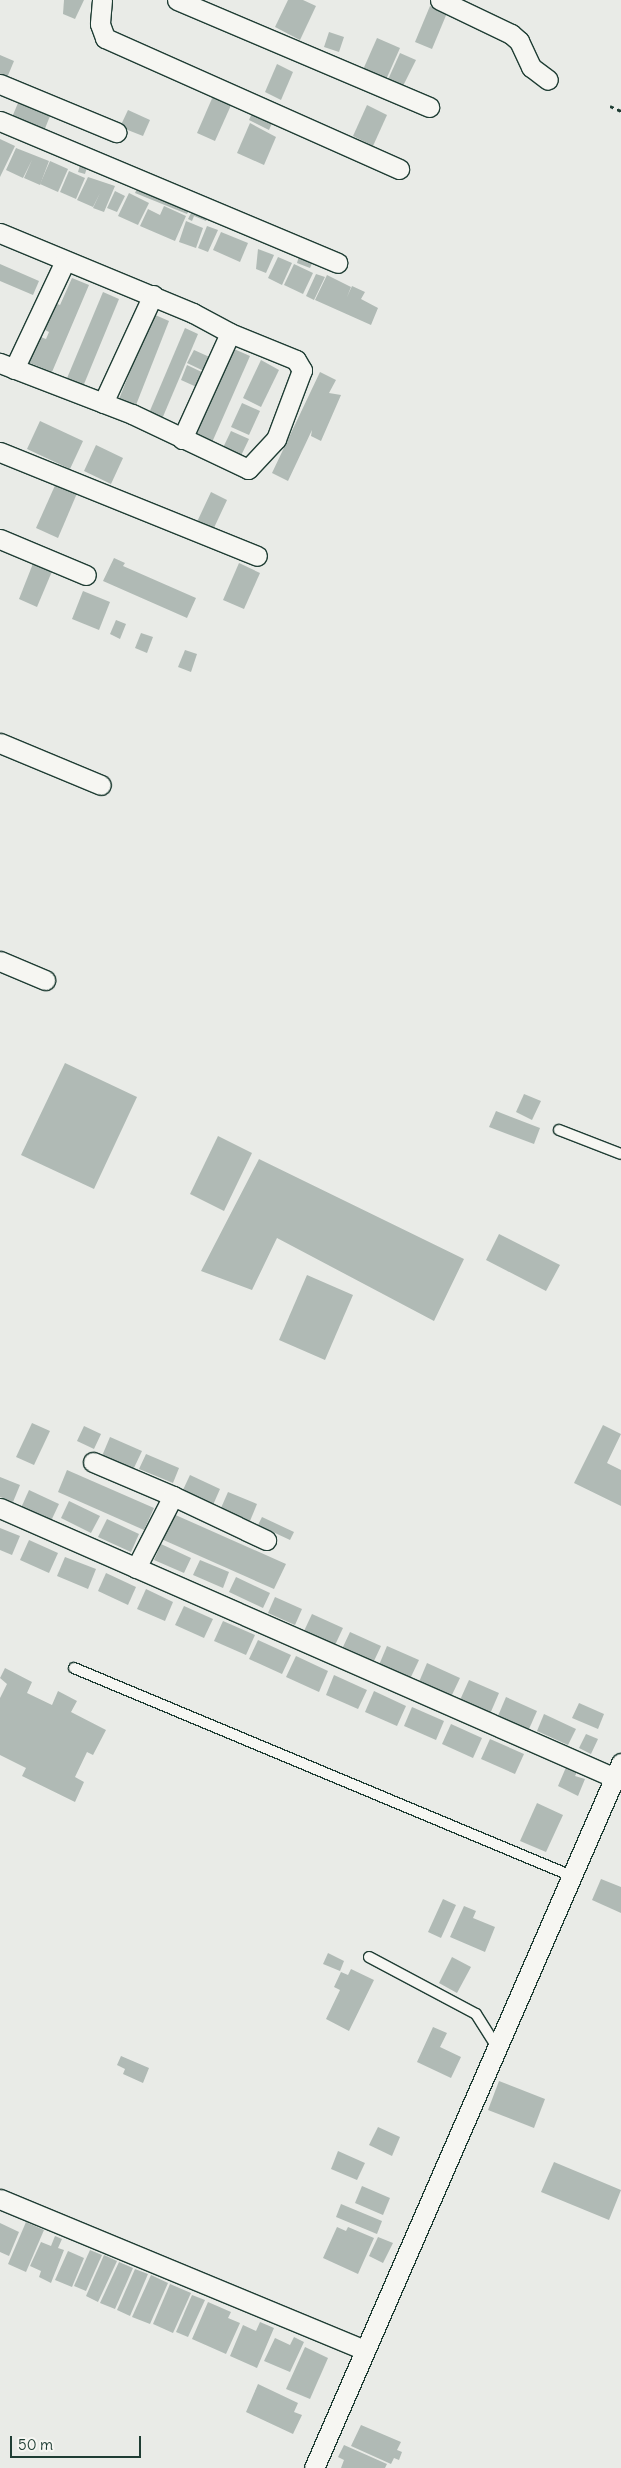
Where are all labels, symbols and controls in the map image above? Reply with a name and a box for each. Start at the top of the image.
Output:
scale bar [12,2426,144,2458]
text: 50 m [18,2435,53,2454]

